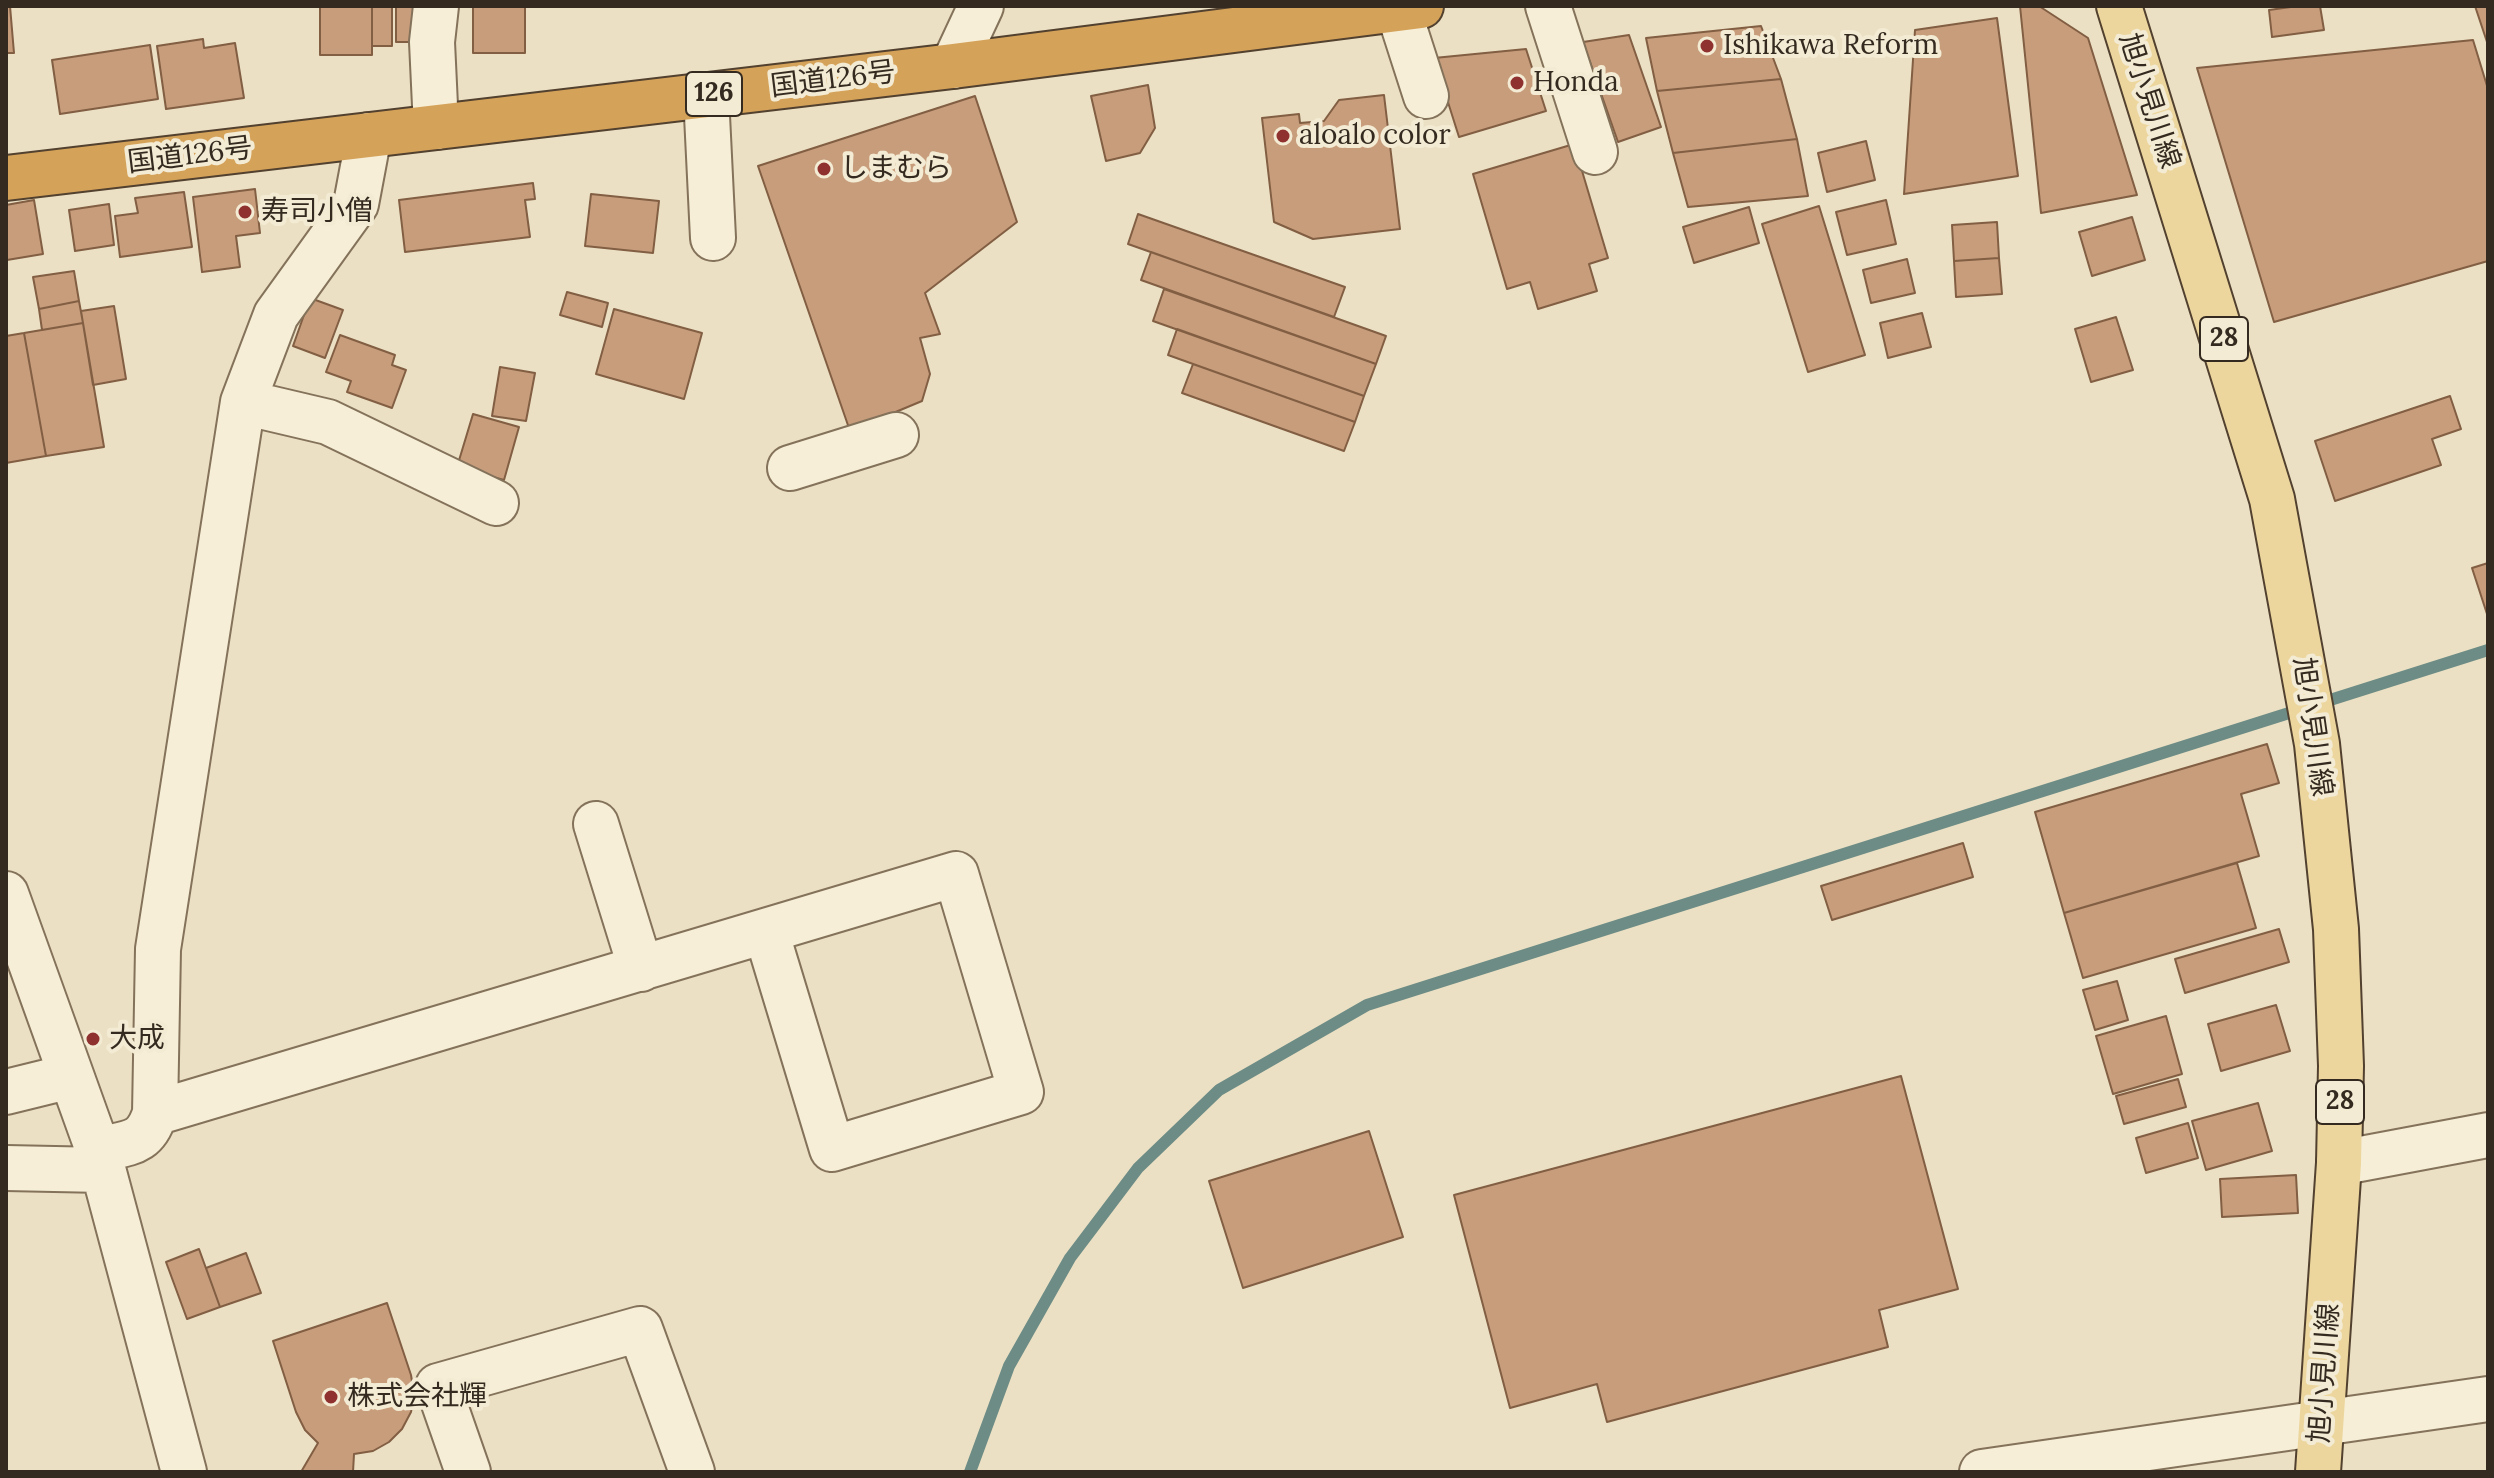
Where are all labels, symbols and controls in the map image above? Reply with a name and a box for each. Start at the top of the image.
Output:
place label: Ishikawa Reform [1723,29,1938,63]
street label: 旭小見川線 [2111,29,2187,173]
marker: Ishikawa Reform [1698,37,1716,55]
street label: 国道126号 [769,56,897,104]
place label: Honda [1533,66,1619,100]
road number: 126 [686,72,742,116]
marker: Honda [1508,74,1526,92]
place label: aloalo color [1299,119,1451,153]
marker: aloalo color [1274,127,1292,145]
street label: 国道126号 [126,132,254,180]
place label: しまむら [840,152,952,186]
marker: しまむら [815,160,833,178]
place label: 寿司小僧 [261,195,373,229]
marker: 寿司小僧 [236,203,254,221]
road number: 28 [2200,317,2248,361]
street label: 旭小見川線 [2286,655,2338,799]
place label: 大成 [109,1022,165,1056]
marker: 大成 [84,1030,102,1048]
road number: 28 [2316,1080,2364,1124]
street label: 旭小見川線 [2303,1302,2347,1444]
place label: 株式会社輝 [347,1380,487,1414]
marker: 株式会社輝 [322,1388,340,1406]

